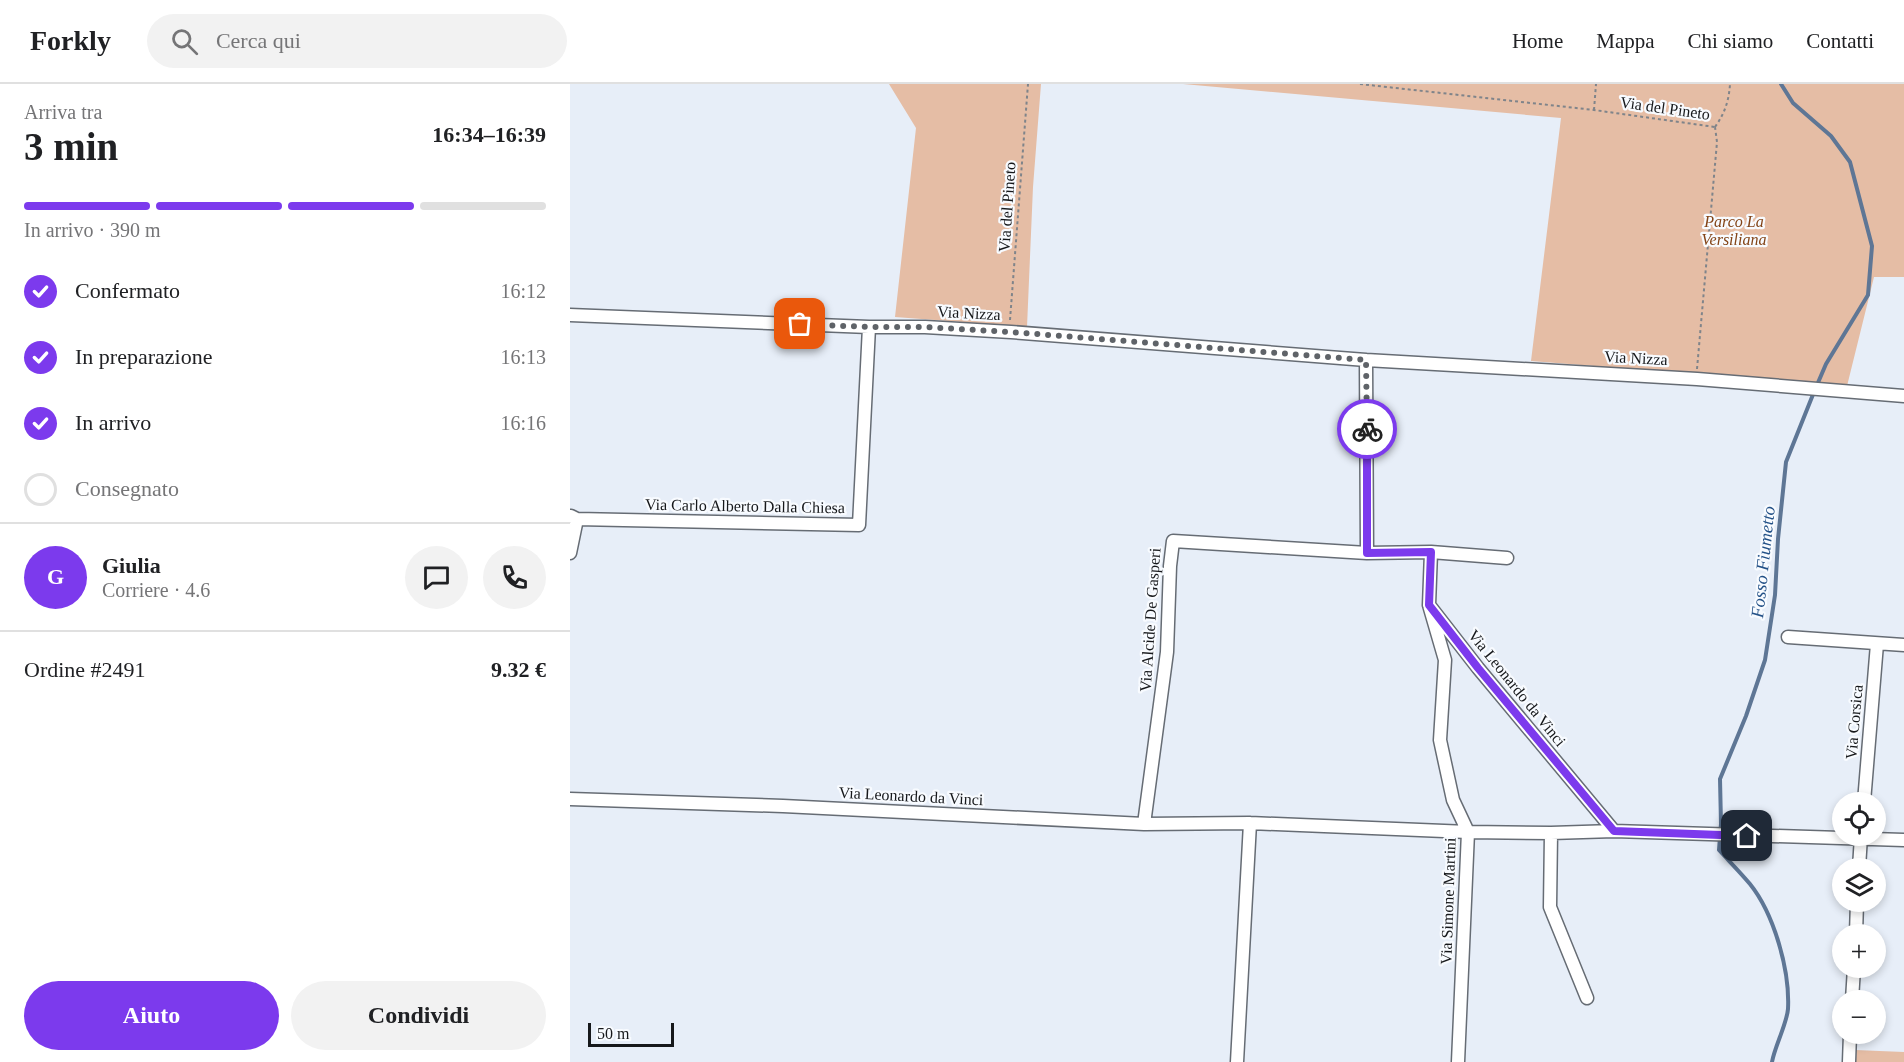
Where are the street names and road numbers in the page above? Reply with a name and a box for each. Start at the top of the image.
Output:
street label: Via del Pineto [1619,93,1711,123]
street label: Via del Pineto [995,161,1019,253]
street label: Via Nizza [937,303,1001,323]
street label: Via Nizza [1604,348,1668,368]
street label: Via Carlo Alberto Dalla Chiesa [645,496,845,516]
street label: Via Alcide De Gasperi [1136,547,1165,693]
street label: Via Leonardo da Vinci [1465,626,1570,750]
street label: Via Corsica [1842,684,1866,760]
street label: Via Leonardo da Vinci [838,784,984,808]
street label: Via Simone Martini [1437,837,1459,965]

